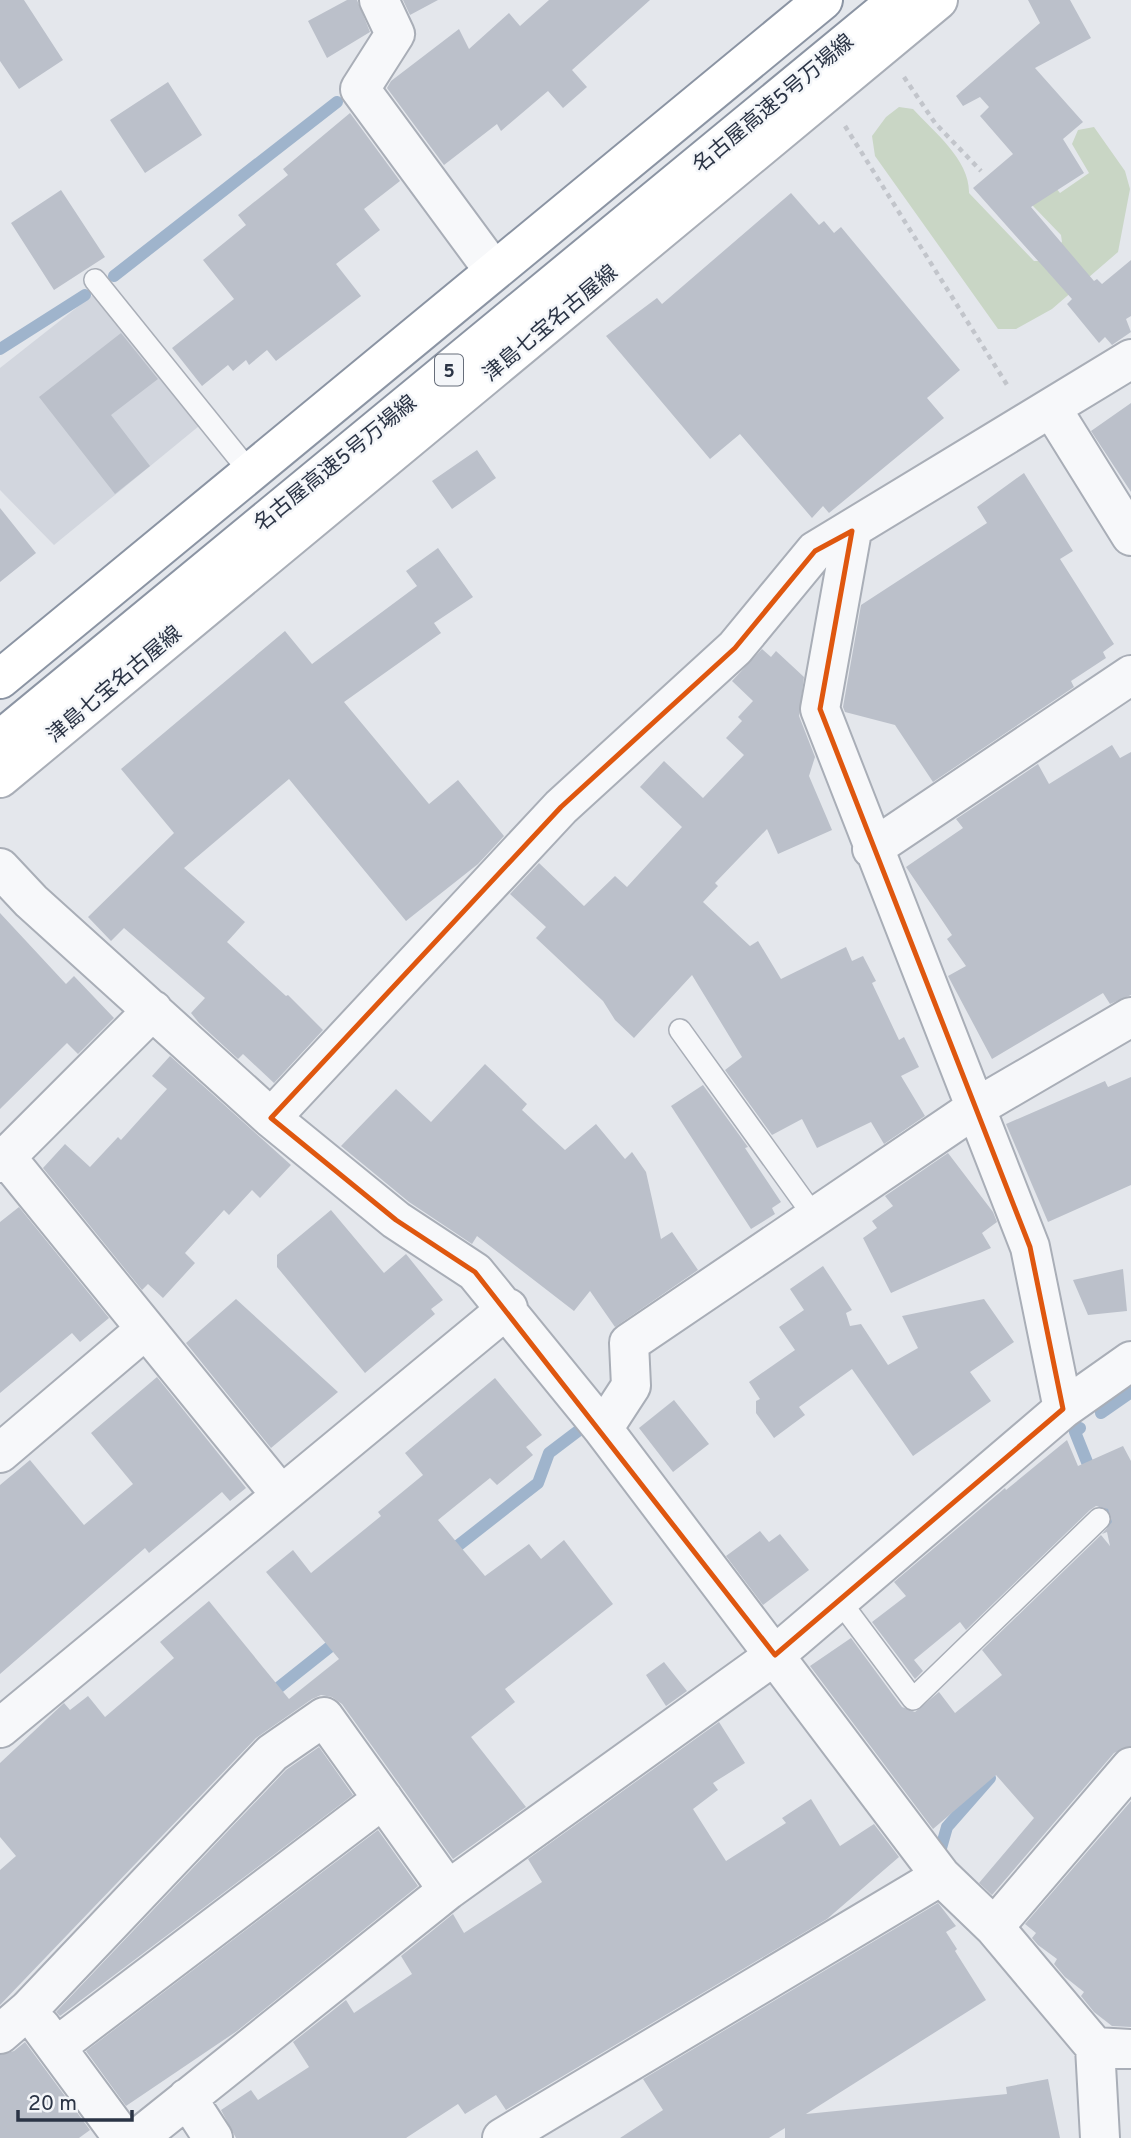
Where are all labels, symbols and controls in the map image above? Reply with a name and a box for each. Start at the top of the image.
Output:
street label: 名古屋高速5号万場線 [688,29,860,179]
street label: 津島七宝名古屋線 [478,260,624,388]
road number: 5 [435,354,463,386]
street label: 名古屋高速5号万場線 [249,390,423,538]
street label: 津島七宝名古屋線 [42,621,188,749]
scale bar [18,2078,131,2122]
text: 20 m [28,2091,77,2118]

